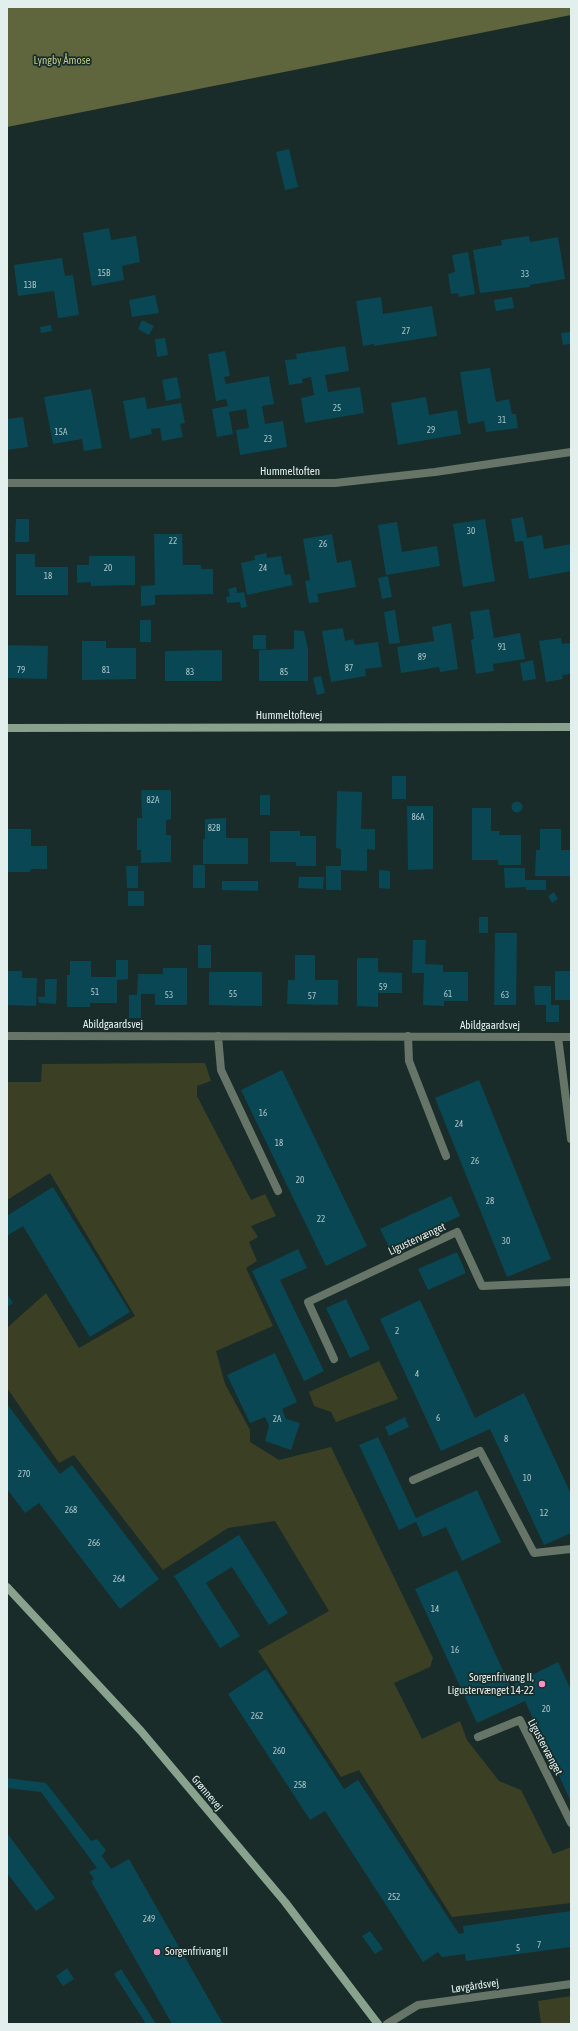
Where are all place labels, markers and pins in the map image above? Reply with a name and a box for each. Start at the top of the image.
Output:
place label: Sorgenfrivang II, Ligustervænget 14-22 [447,1671,534,1697]
marker: Sorgenfrivang II, Ligustervænget 14-22 [537,1679,547,1689]
place label: Sorgenfrivang II [165,1945,228,1959]
marker: Sorgenfrivang II [152,1947,162,1957]

